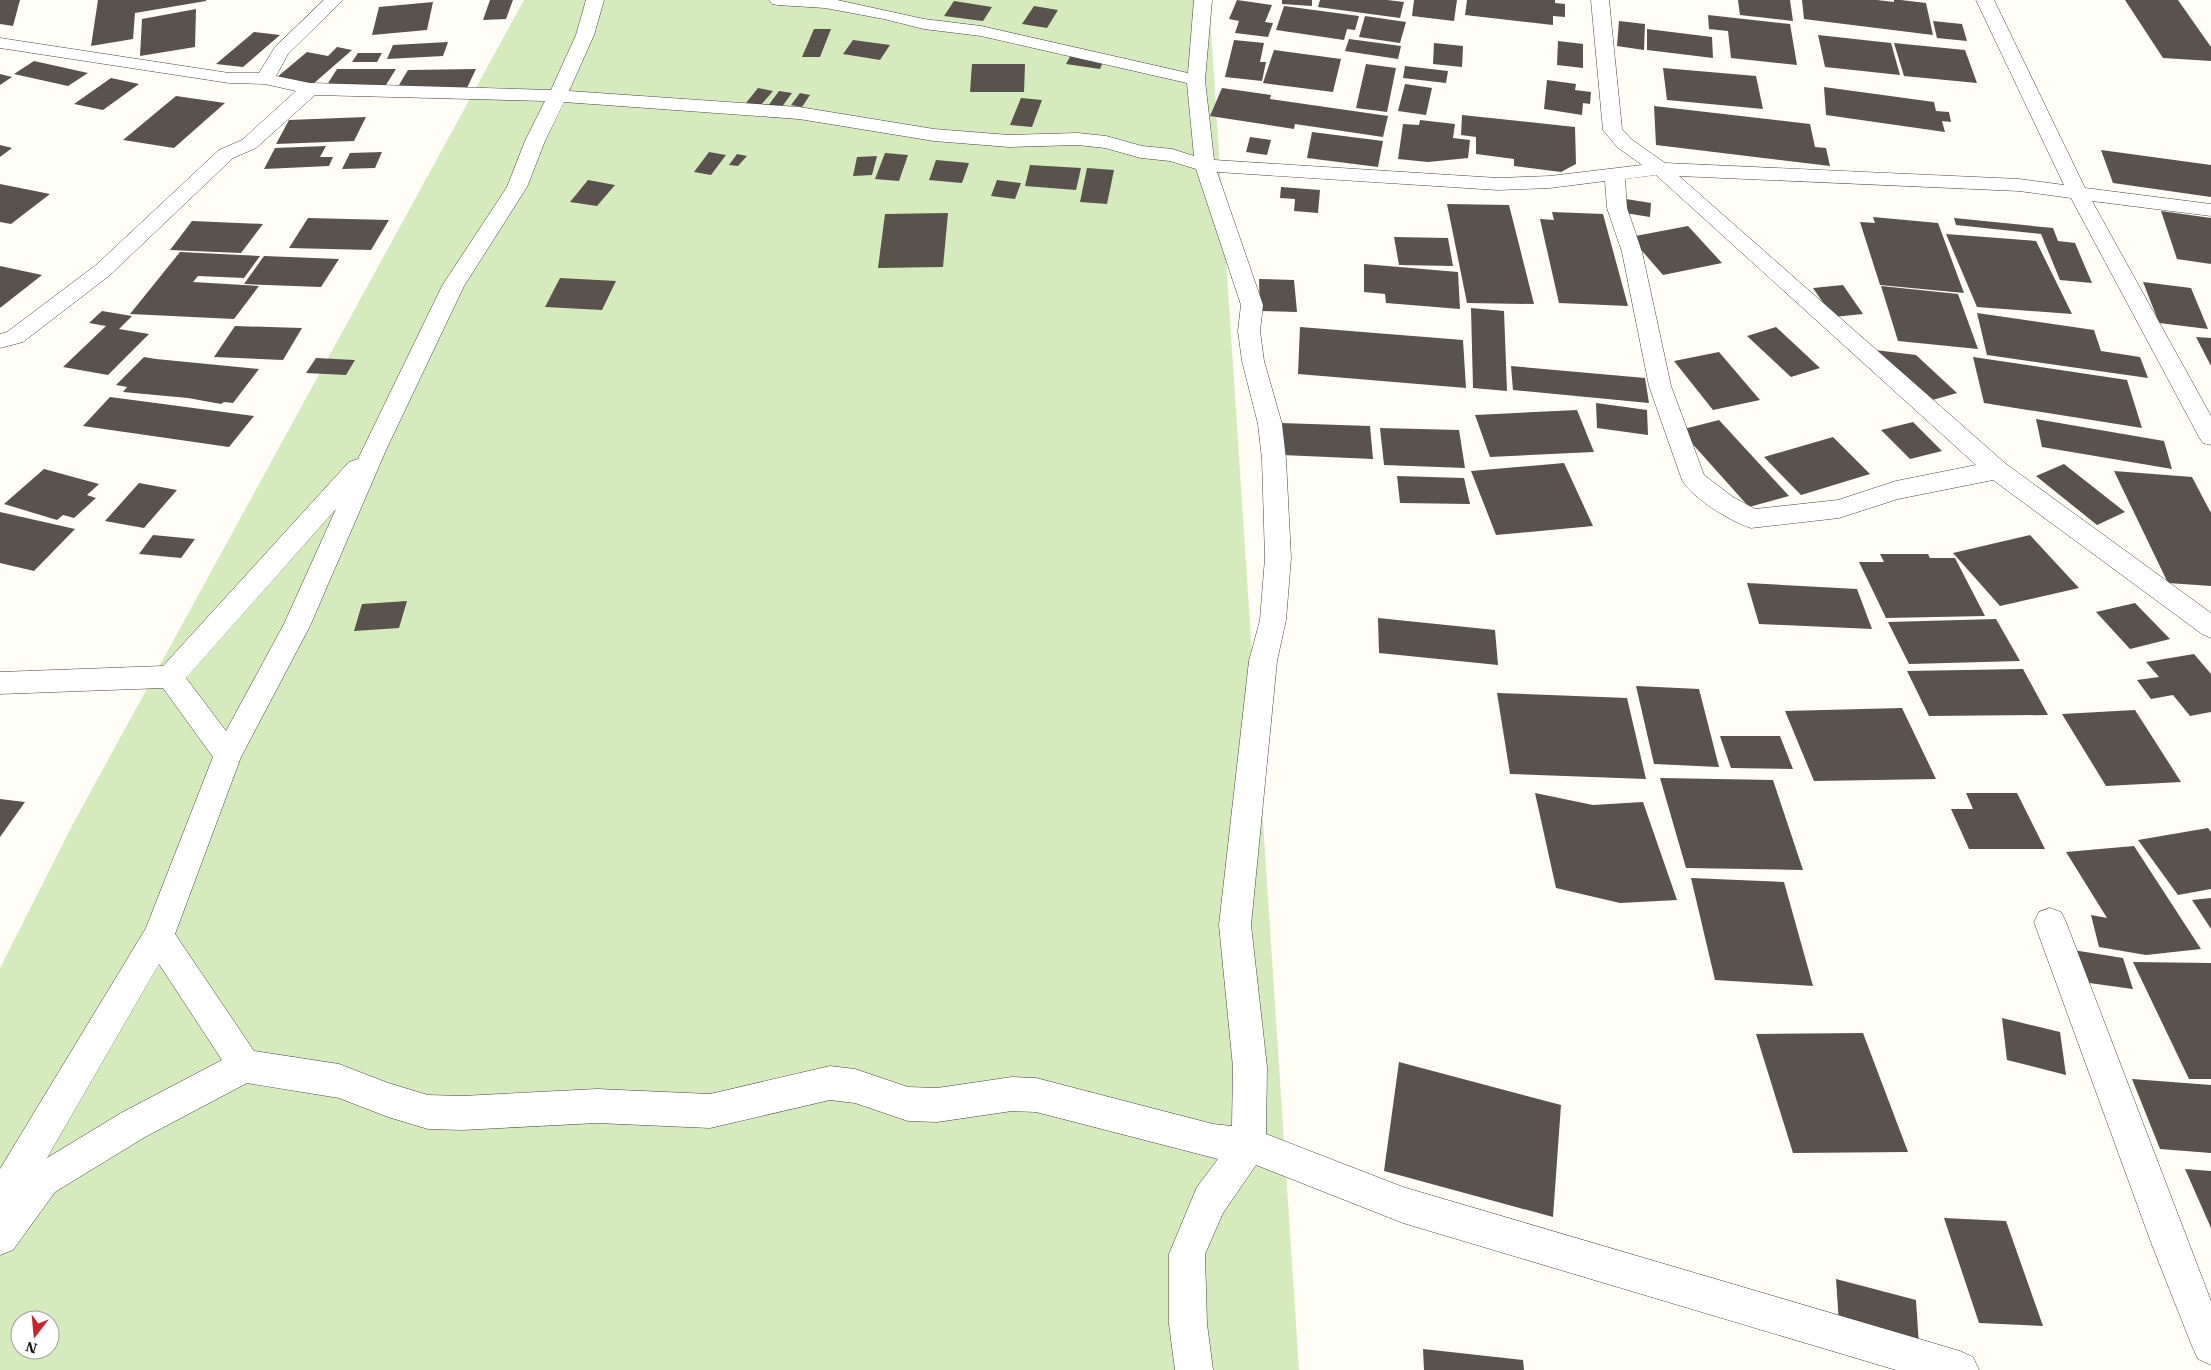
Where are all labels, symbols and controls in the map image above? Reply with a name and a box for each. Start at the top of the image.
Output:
north arrow [10,1310,60,1360]
text: N [24,1337,39,1358]

